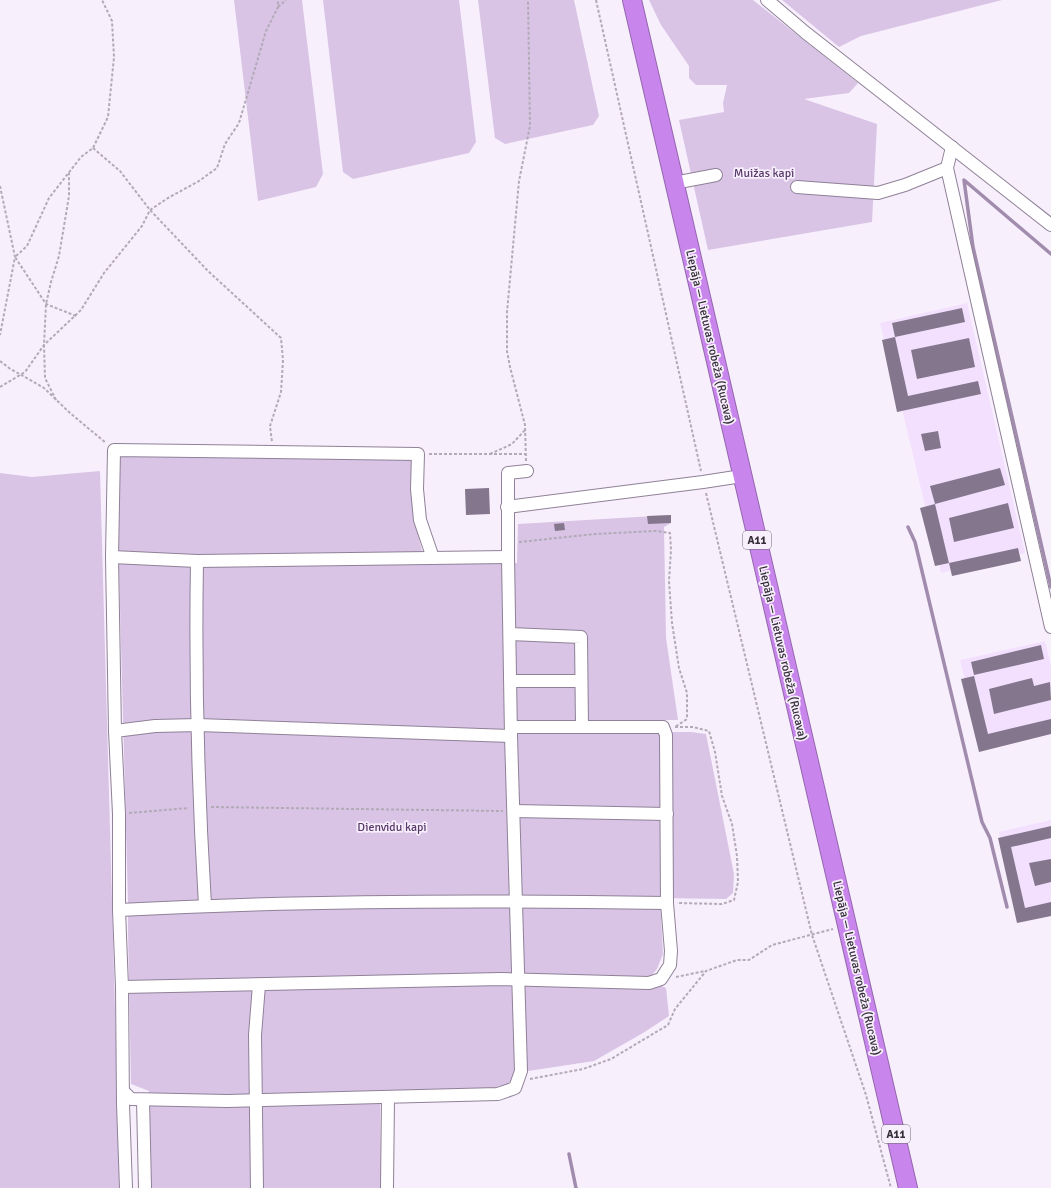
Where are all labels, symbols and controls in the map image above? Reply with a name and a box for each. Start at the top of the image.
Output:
park label: Muižas kapi [734,166,794,181]
street label: Liepāja — Lietuvas robeža (Rucava) [682,248,737,426]
road number: A11 [743,531,771,549]
street label: Liepāja — Lietuvas robeža (Rucava) [755,564,810,742]
park label: Dienvidu kapi [357,820,427,835]
street label: Liepāja — Lietuvas robeža (Rucava) [829,879,884,1057]
road number: A11 [882,1125,910,1143]

